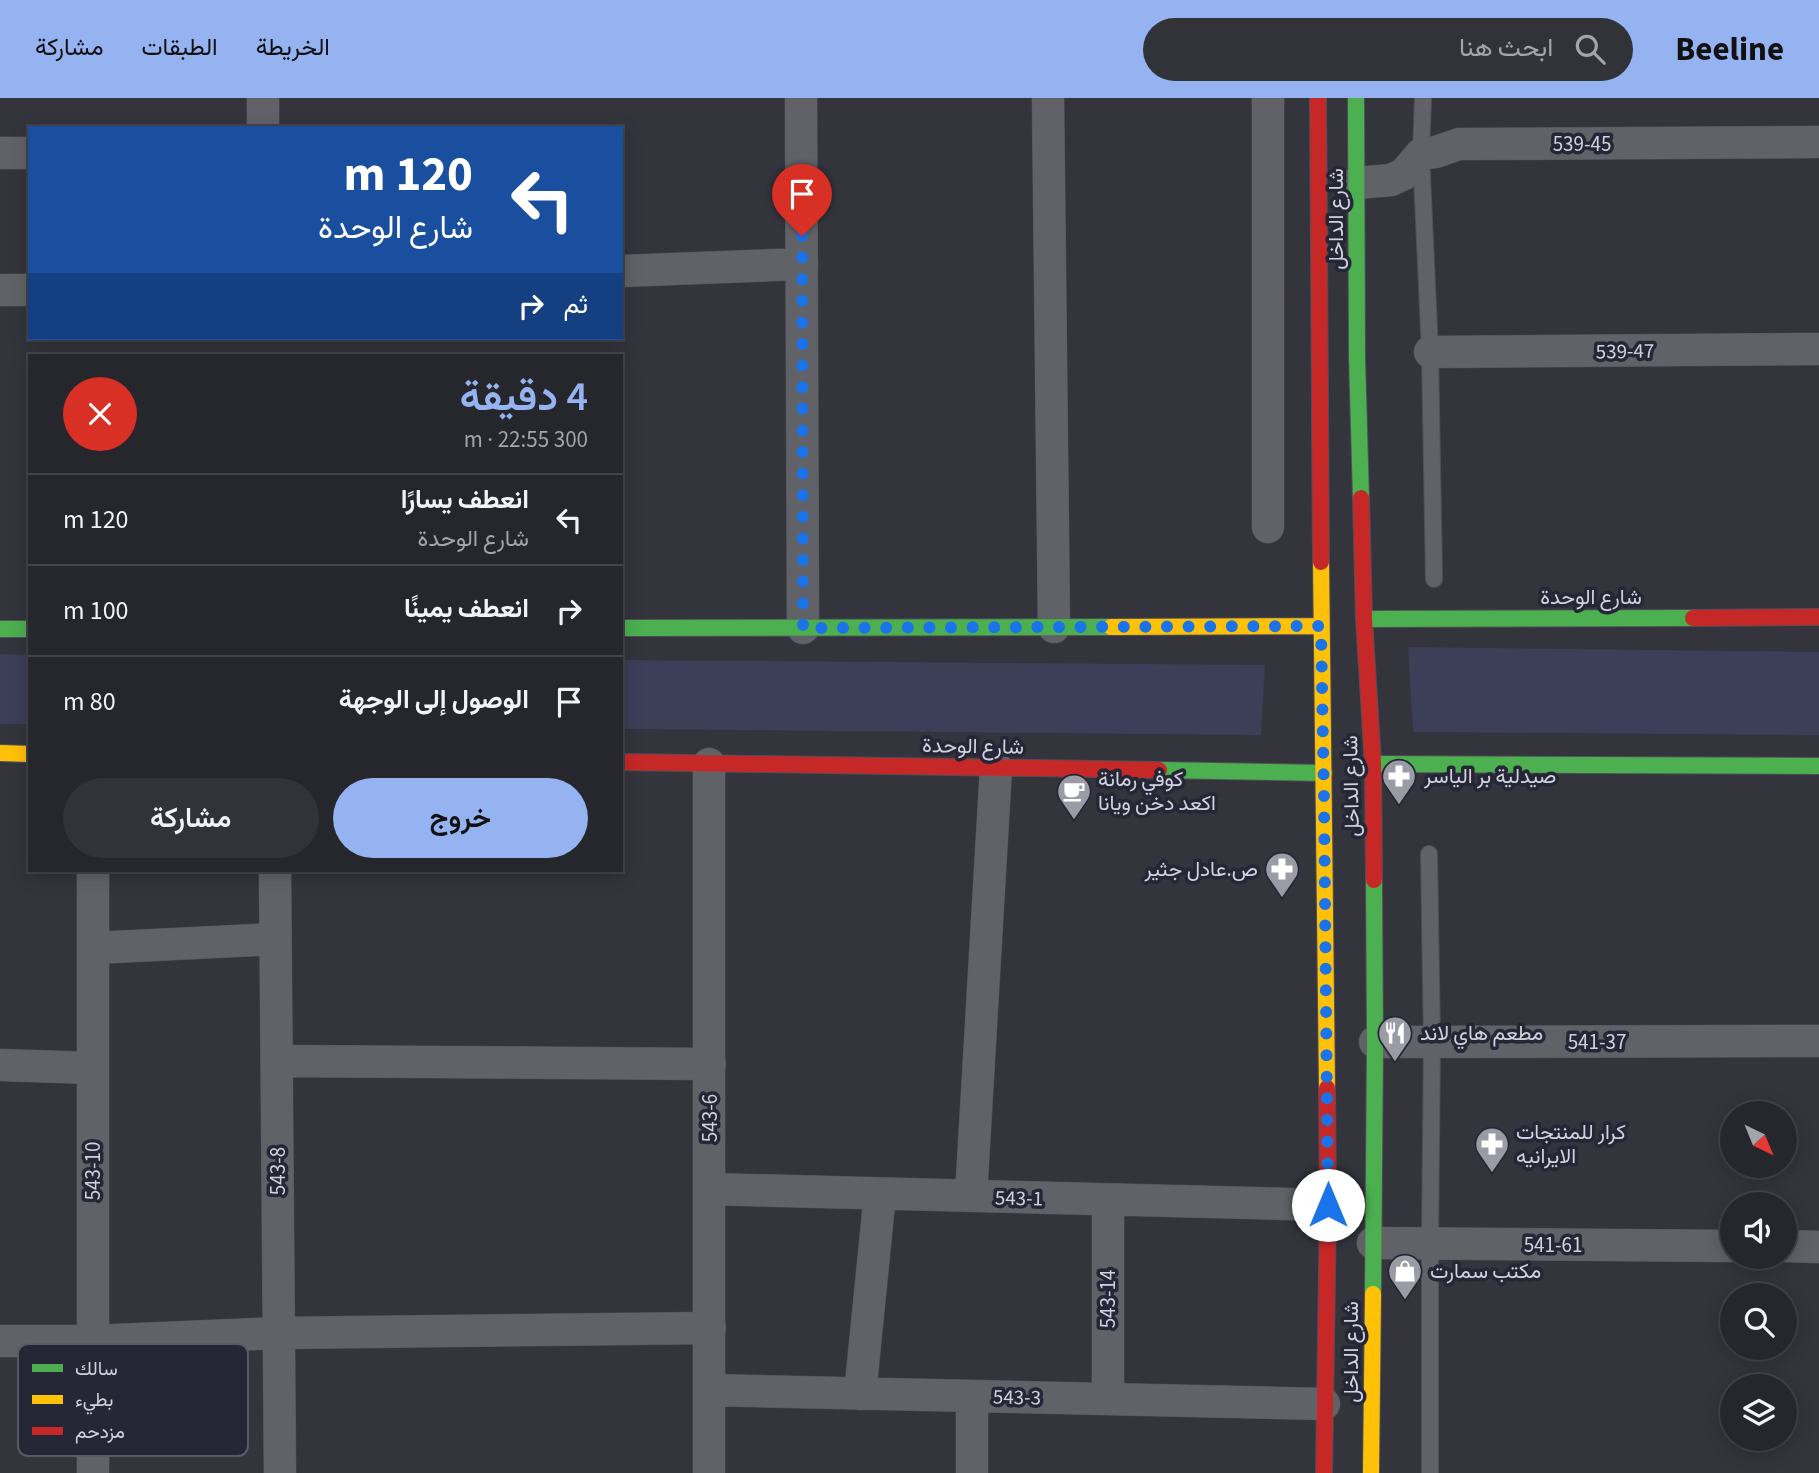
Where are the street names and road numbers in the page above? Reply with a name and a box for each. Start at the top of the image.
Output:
street label: 539-45 [1553,129,1611,159]
street label: شارع الداخل [1321,168,1351,270]
street label: 539-47 [1595,335,1655,367]
street label: شارع الوحدة [1540,582,1642,612]
street label: شارع الوحدة [922,730,1024,762]
street label: شارع الداخل [1335,735,1367,837]
street label: 541-37 [1568,1027,1626,1057]
street label: 543-6 [695,1094,725,1142]
street label: 543-10 [78,1142,108,1200]
street label: 543-8 [263,1147,293,1195]
street label: 543-1 [995,1183,1043,1213]
street label: 541-61 [1524,1230,1582,1260]
street label: 543-14 [1093,1270,1123,1328]
street label: شارع الداخل [1336,1301,1366,1403]
street label: 543-3 [993,1382,1041,1412]

